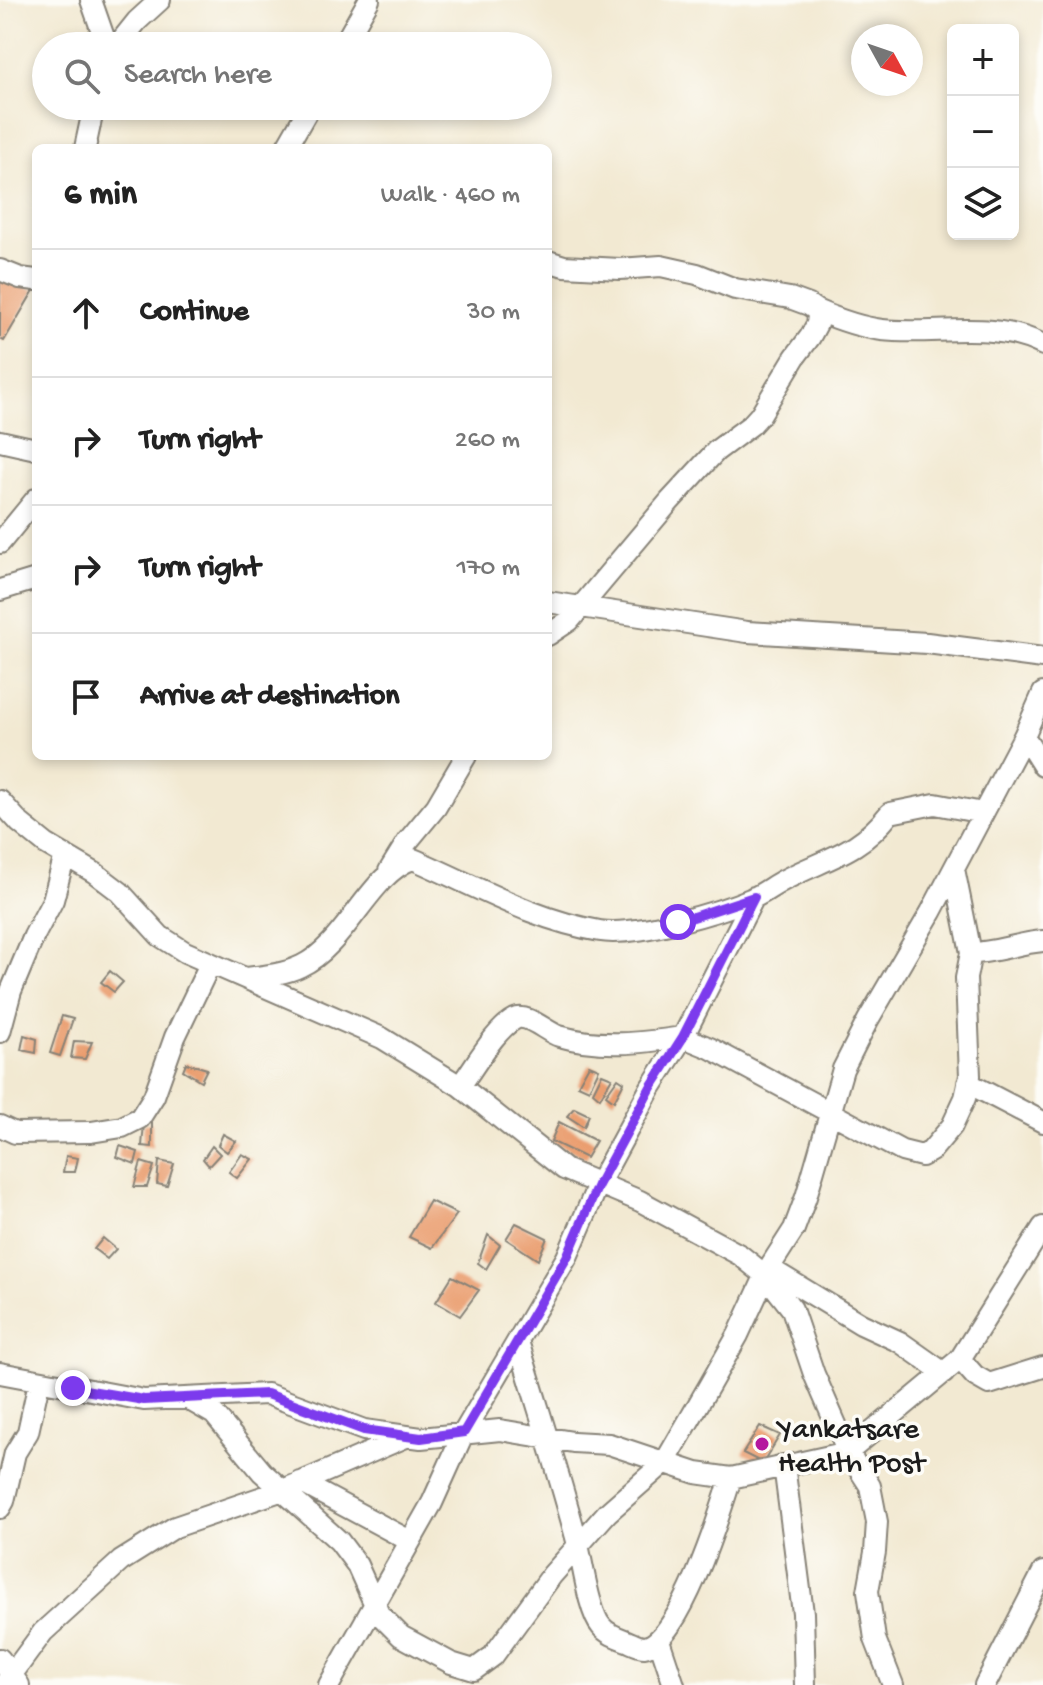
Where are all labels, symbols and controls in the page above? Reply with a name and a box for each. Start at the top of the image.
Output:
north arrow [851,24,923,96]
map controls [947,24,1019,240]
button: + [947,24,1019,96]
search box [32,32,552,120]
icon: search [60,54,104,98]
text: Search here [124,59,272,94]
button: − [947,96,1019,168]
button: layers [947,168,1019,240]
text: 6 min [64,176,137,216]
text: Walk · 460 m [381,181,520,212]
icon: ahead [64,291,108,335]
text: Continue [140,296,249,331]
text: 30 m [467,298,520,329]
icon: right [64,419,108,463]
text: Turn right [140,424,260,459]
text: 260 m [455,426,520,457]
icon: right [64,547,108,591]
text: Turn right [140,552,260,587]
text: 170 m [457,554,520,585]
icon: arrive [64,675,108,719]
text: Arrive at destination [140,680,400,715]
route start [660,904,696,940]
route end [55,1370,91,1406]
place label: Yankatsare Health Post [775,1414,928,1483]
marker: Yankatsare Health Post [753,1435,771,1453]

